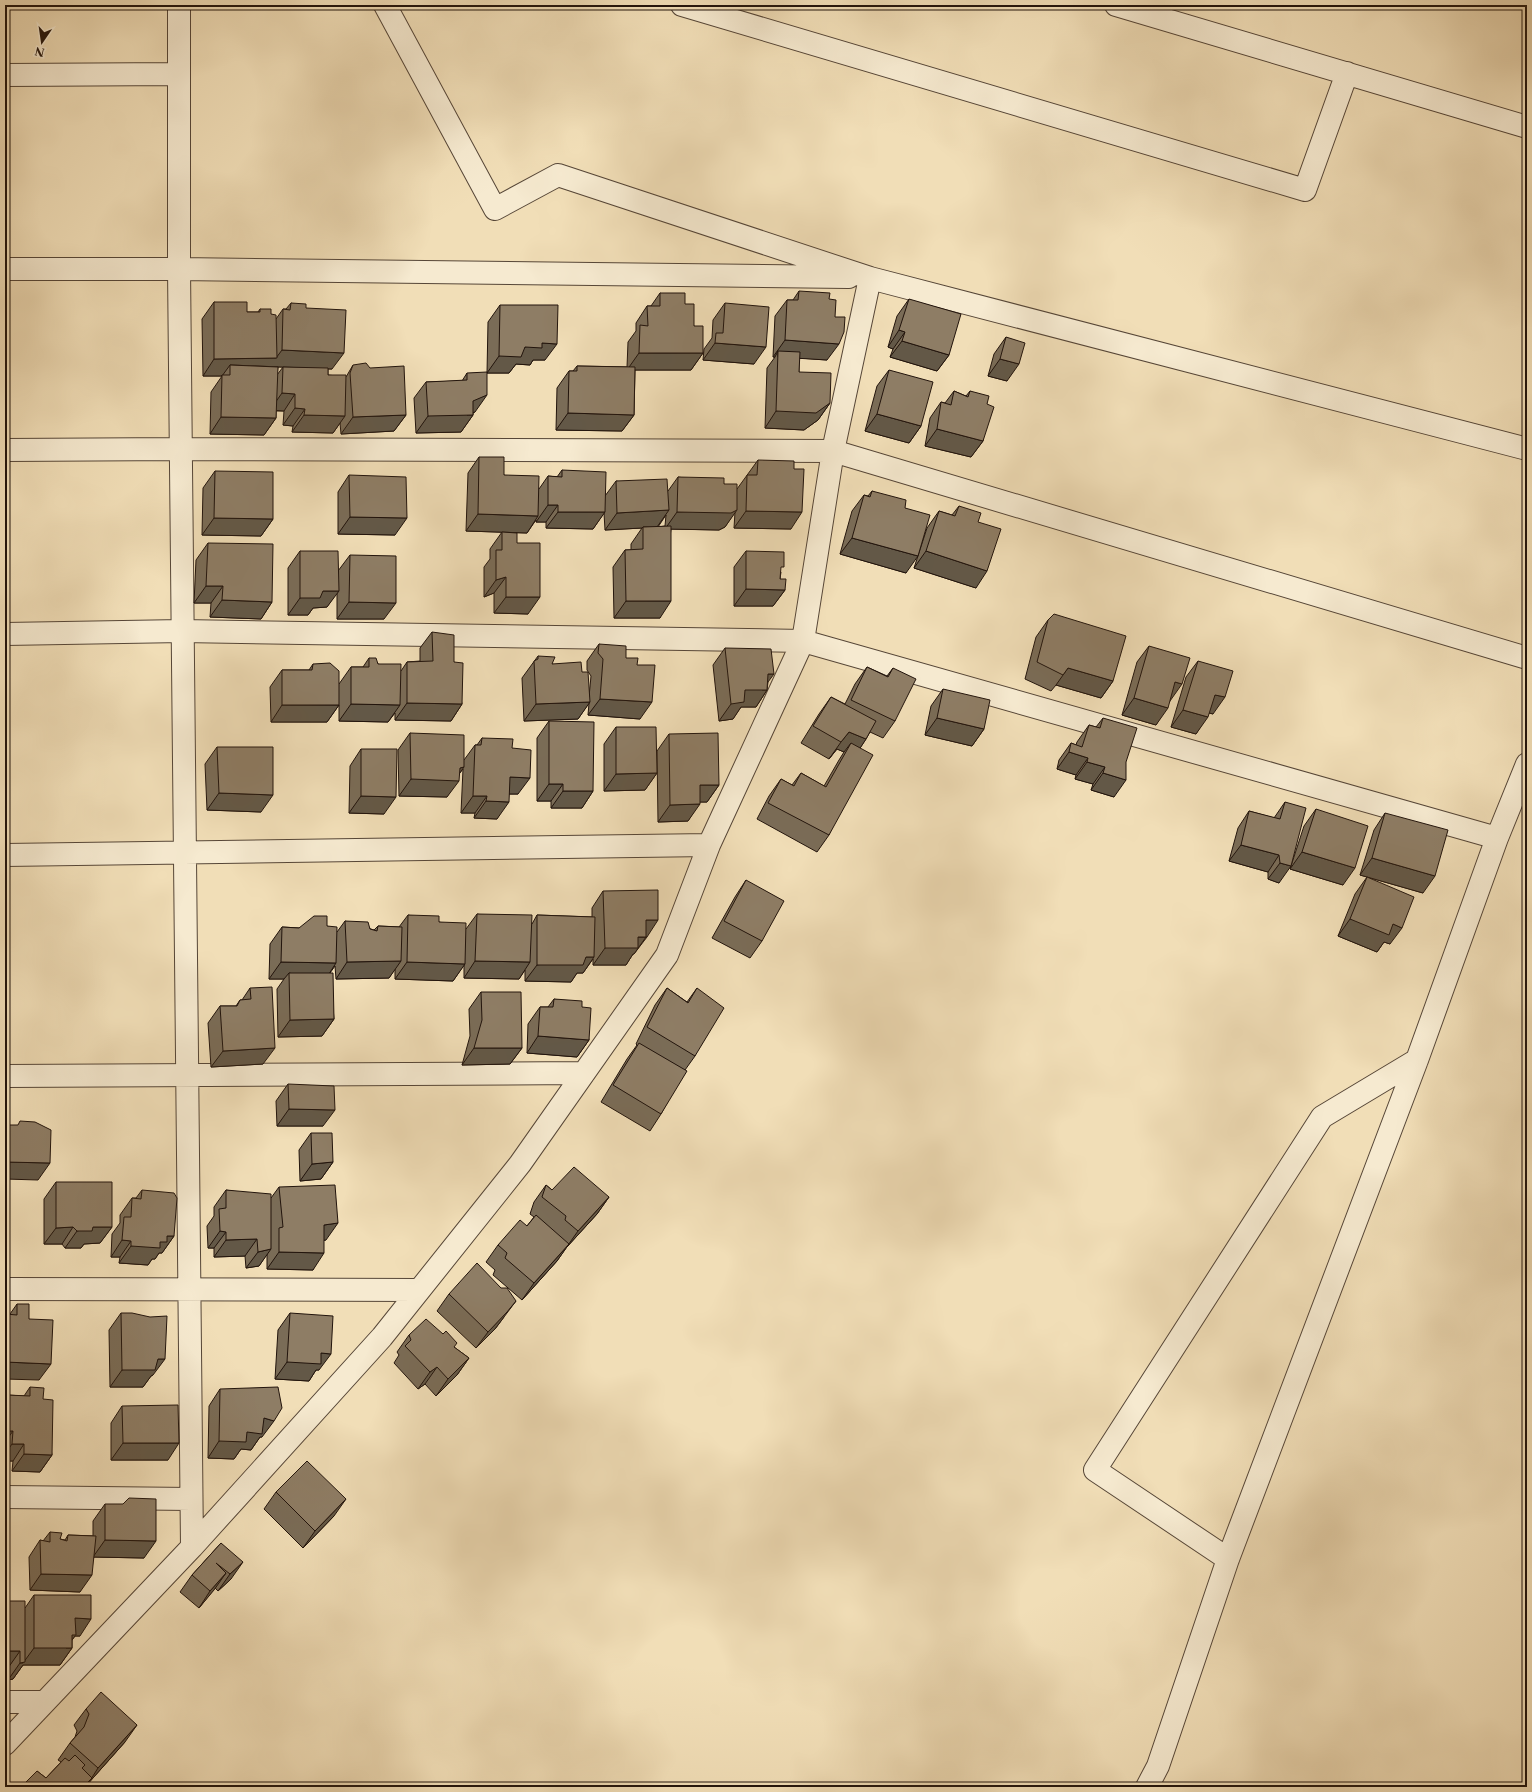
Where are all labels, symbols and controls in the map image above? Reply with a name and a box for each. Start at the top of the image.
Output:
north arrow [22,22,62,62]
text: N [33,44,46,60]

